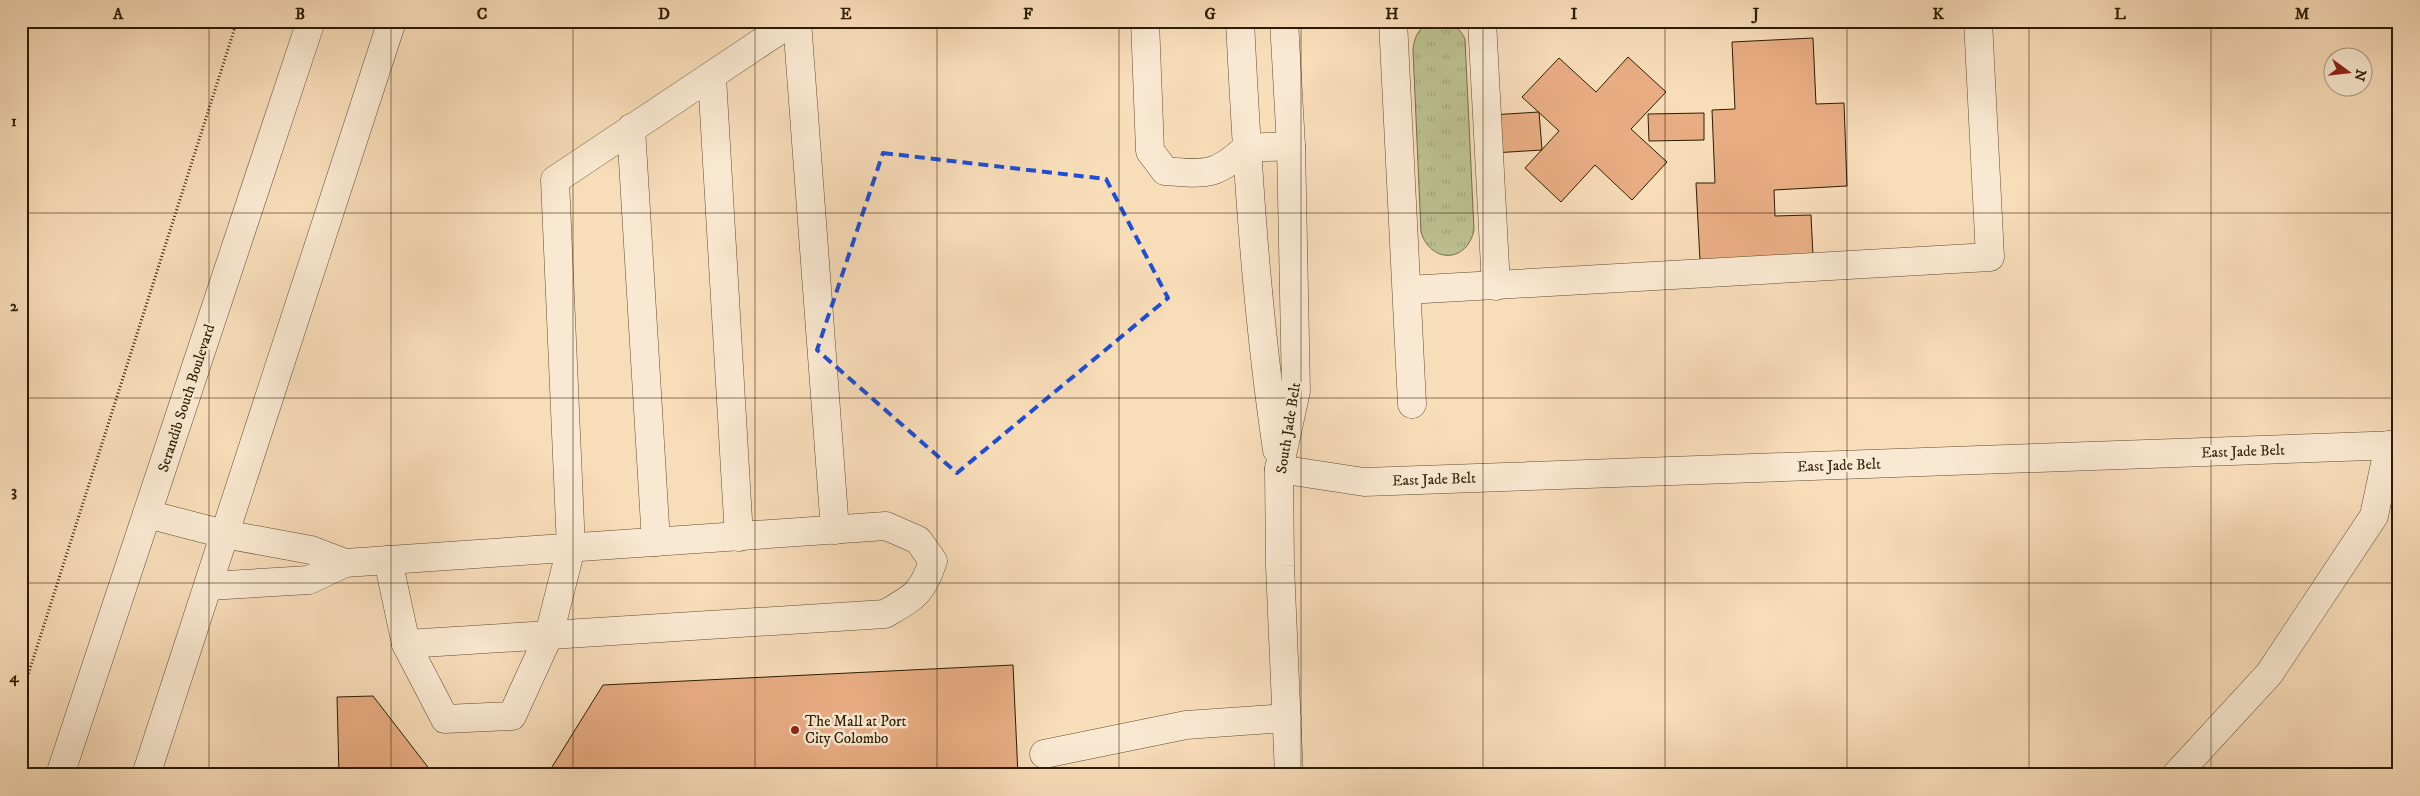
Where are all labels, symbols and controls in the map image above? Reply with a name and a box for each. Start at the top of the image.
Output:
text: A [112,4,124,24]
text: B [295,4,305,24]
text: C [477,4,487,24]
text: D [658,4,670,24]
text: E [840,4,852,24]
text: F [1023,4,1033,24]
text: G [1204,4,1216,24]
text: H [1385,4,1399,24]
text: I [1571,4,1578,24]
text: J [1751,4,1760,24]
text: K [1932,4,1944,24]
text: L [2114,4,2126,24]
text: M [2295,4,2310,24]
north arrow [2322,48,2372,98]
text: N [2349,67,2370,83]
text: 1 [11,111,17,131]
text: 2 [10,296,19,316]
street label: Serandib South Boulevard [154,321,220,475]
street label: South Jade Belt [1272,381,1305,475]
street label: East Jade Belt [2201,441,2285,462]
street label: East Jade Belt [1797,455,1881,476]
street label: East Jade Belt [1392,469,1476,490]
text: 3 [11,481,17,501]
text: 4 [8,667,19,687]
place label: The Mall at Port City Colombo [805,712,907,748]
marker: The Mall at Port City Colombo [789,724,801,736]

